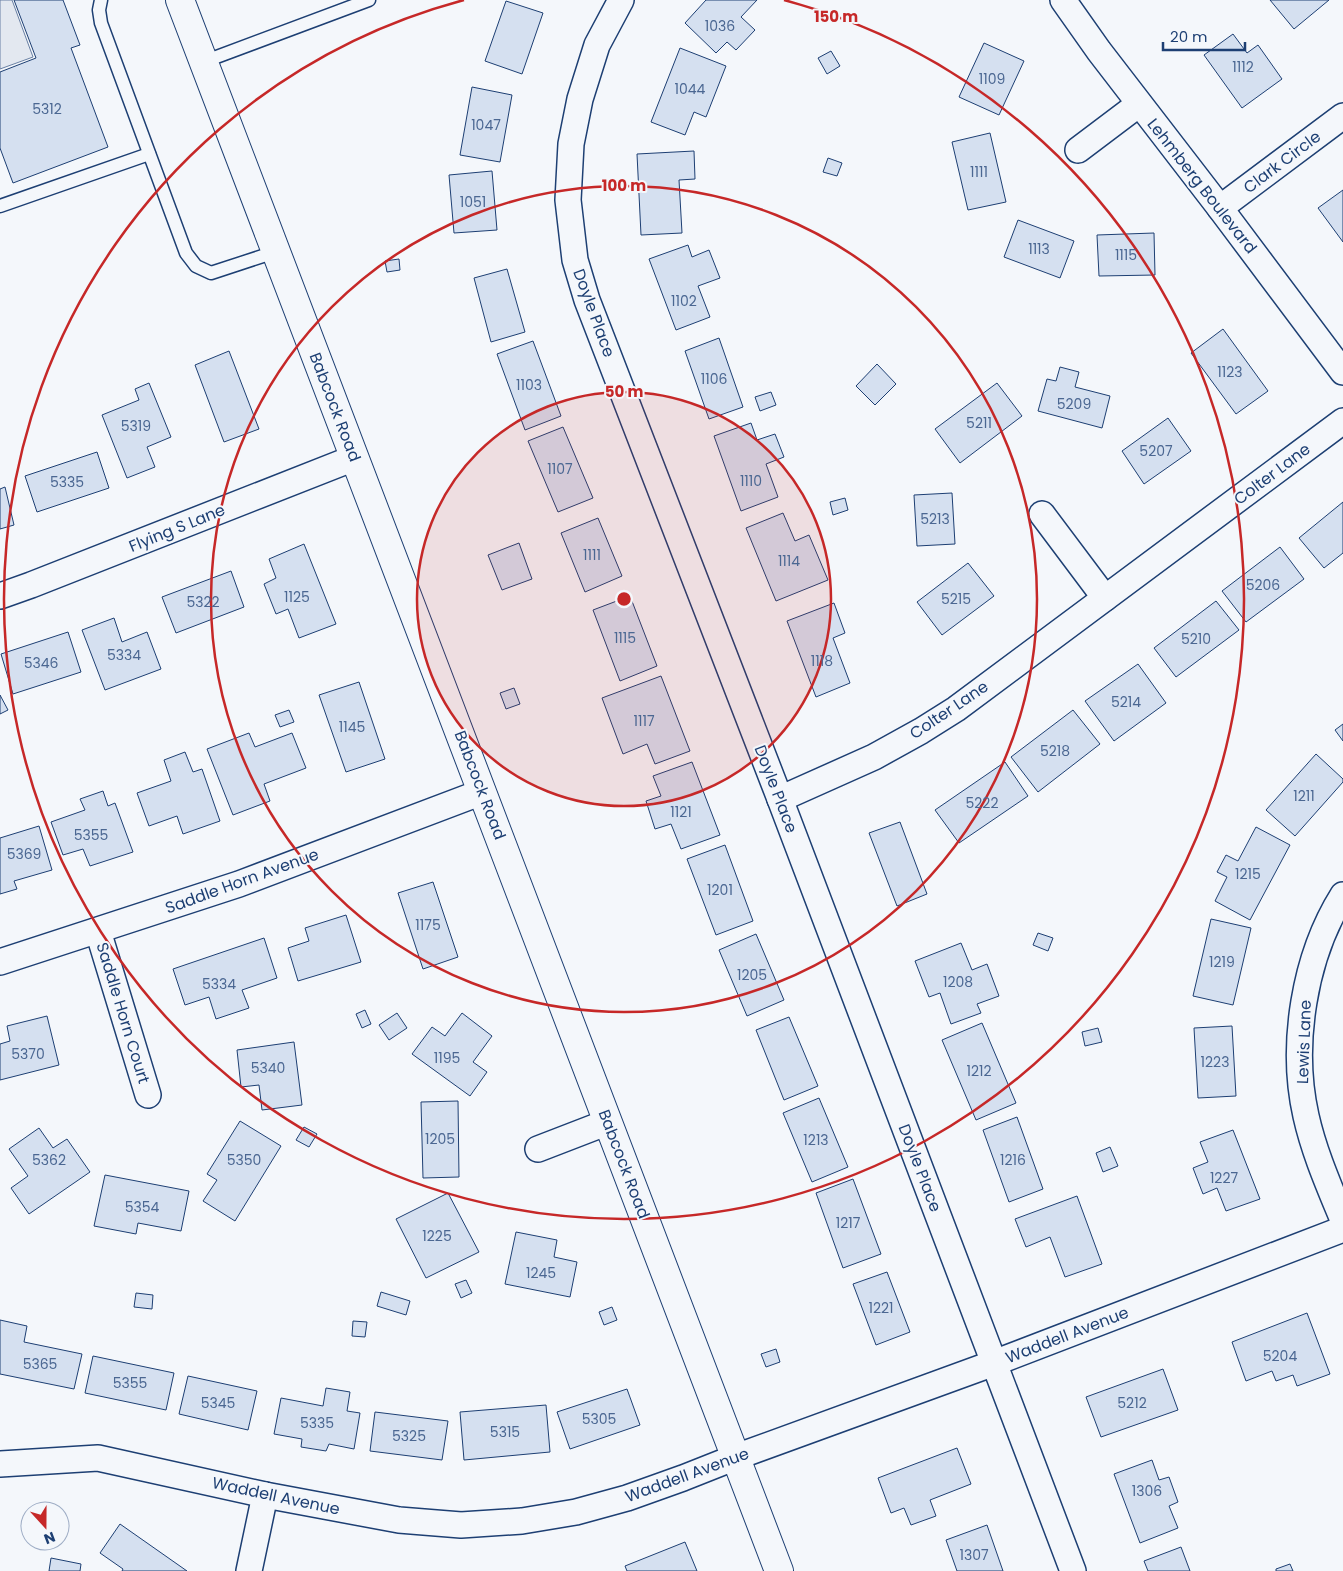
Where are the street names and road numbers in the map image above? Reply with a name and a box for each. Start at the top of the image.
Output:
street label: Lehmberg Boulevard [1142,113,1262,259]
street label: Clark Circle [1239,125,1325,199]
street label: Doyle Place [567,266,621,360]
street label: Babcock Road [304,349,366,465]
street label: Colter Lane [1229,438,1315,510]
street label: Flying S Lane [125,498,229,558]
street label: Colter Lane [905,675,993,745]
street label: Babcock Road [449,727,511,843]
street label: Doyle Place [749,742,803,836]
street label: Saddle Horn Avenue [162,842,322,919]
street label: Saddle Horn Court [91,940,155,1087]
street label: Lewis Lane [1291,999,1317,1085]
street label: Babcock Road [593,1106,655,1222]
street label: Doyle Place [893,1121,947,1215]
street label: Waddell Avenue [1002,1301,1132,1369]
street label: Waddell Avenue [622,1442,752,1508]
street label: Waddell Avenue [210,1471,342,1521]

